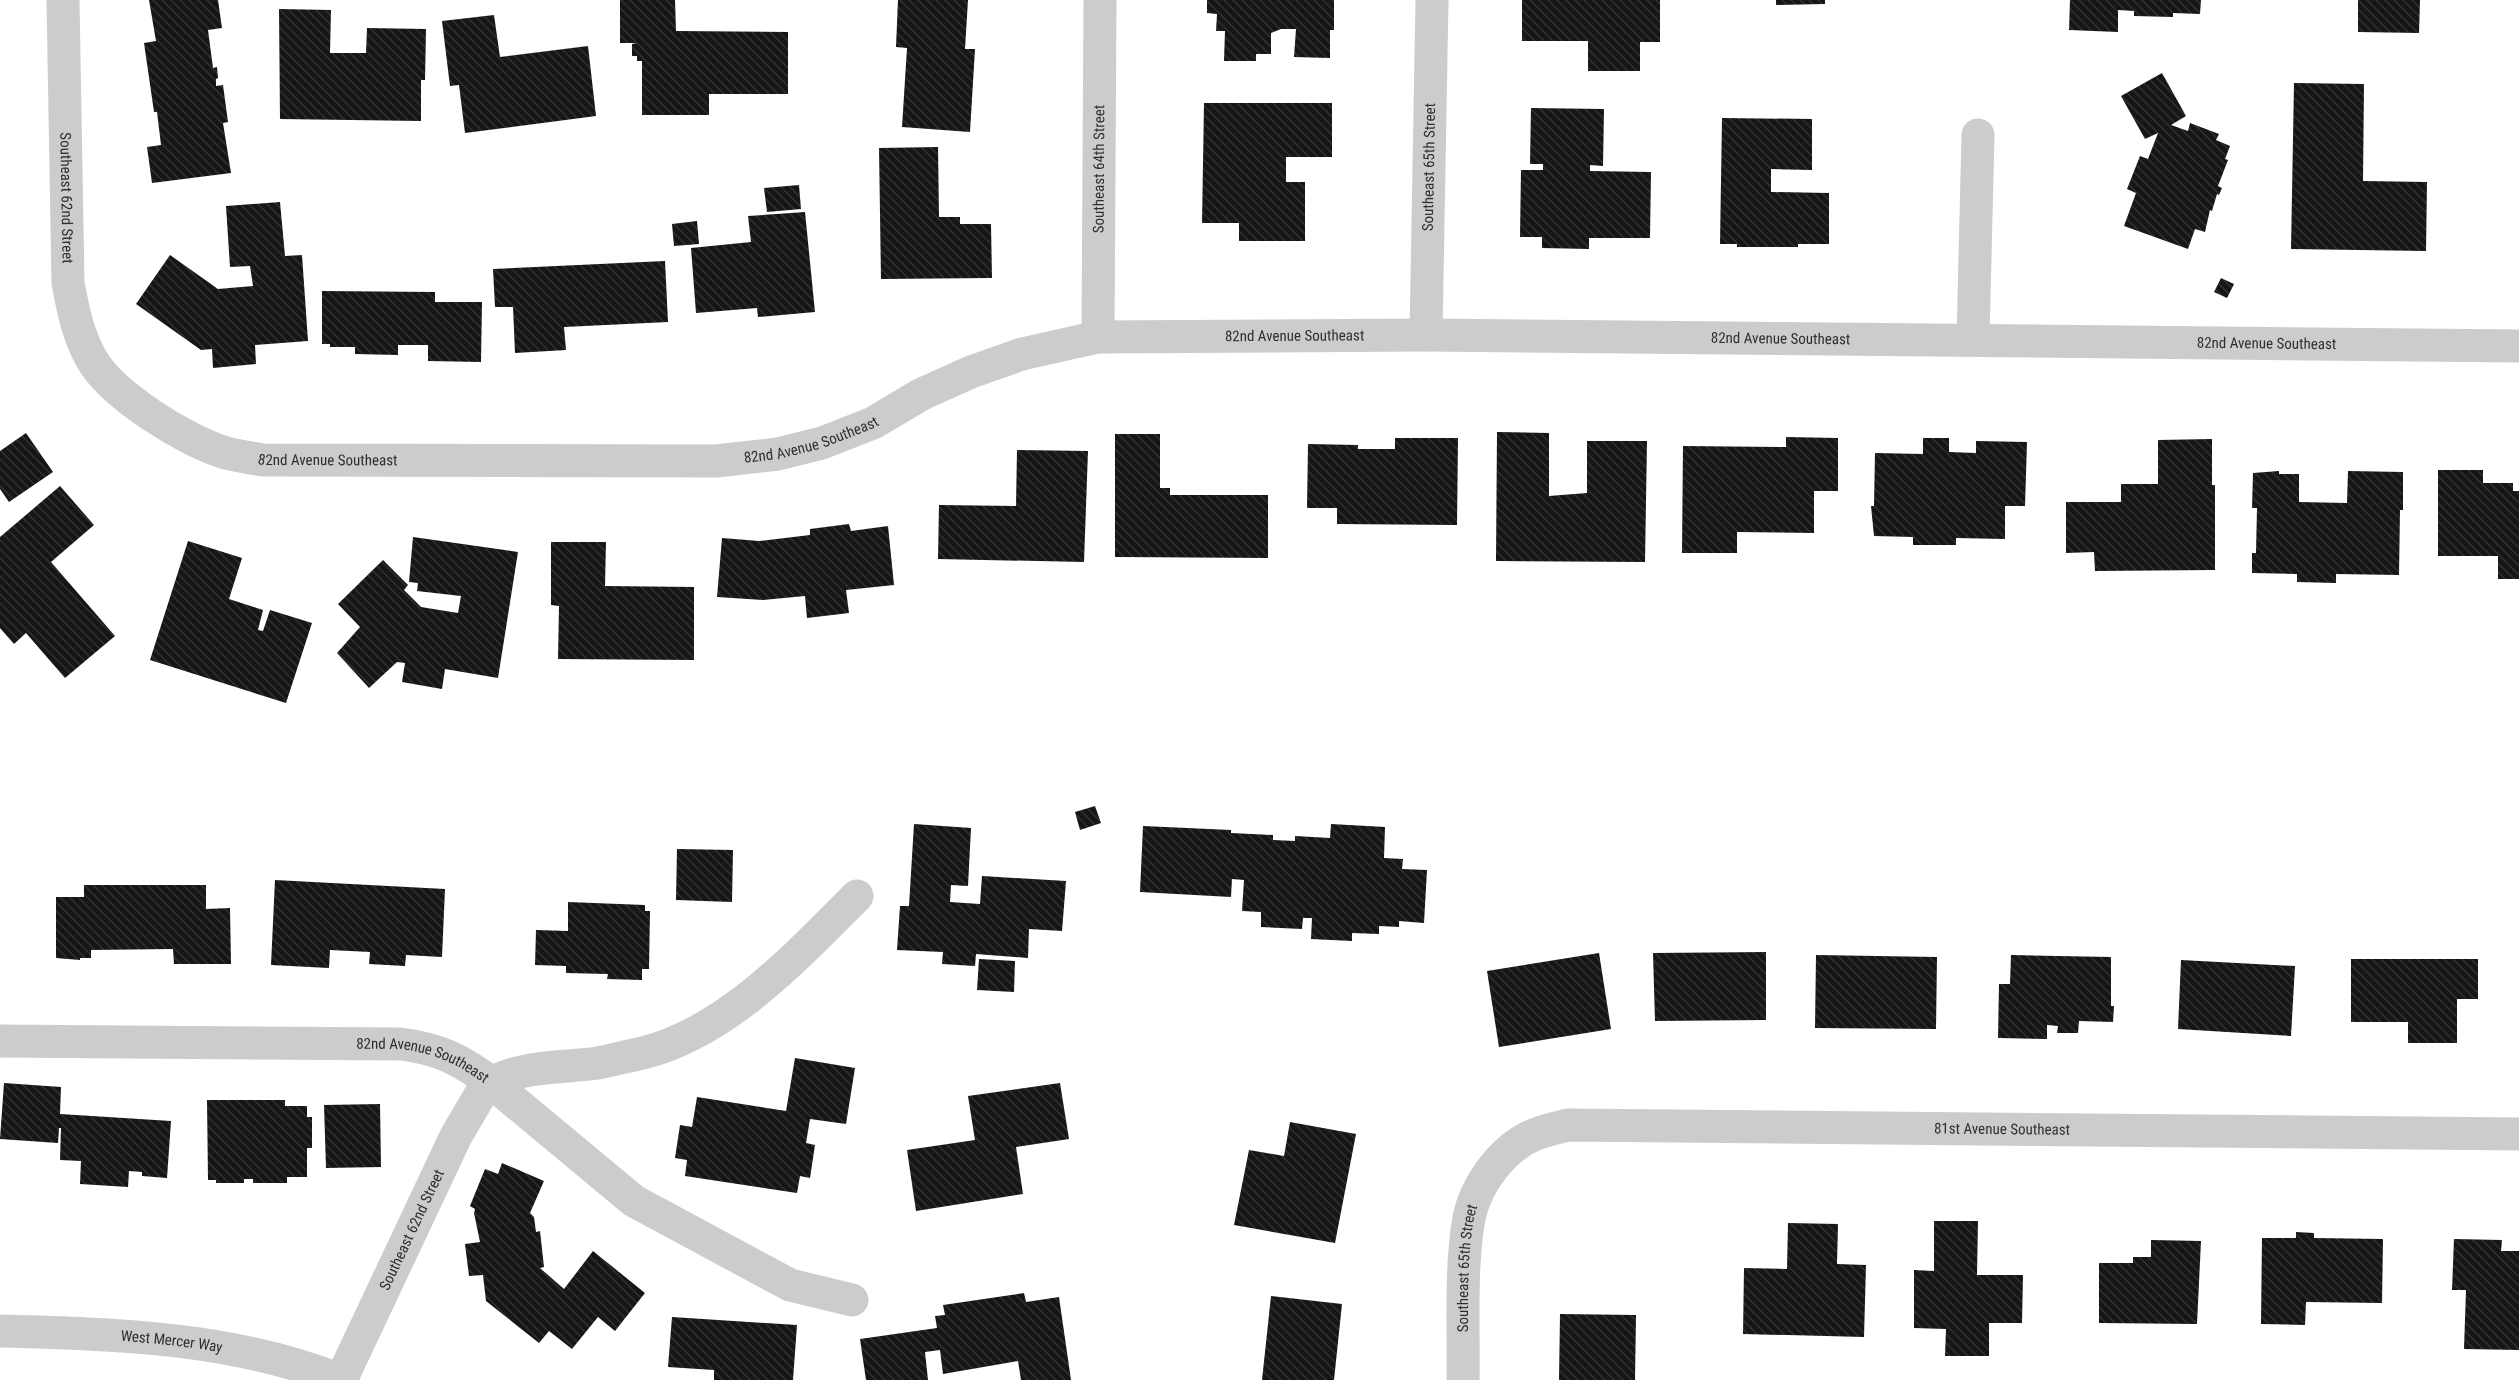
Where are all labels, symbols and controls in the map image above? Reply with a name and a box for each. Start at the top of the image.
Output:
street label: Southeast 65th Street [1419,103,1439,231]
street label: Southeast 64th Street [1090,105,1108,233]
street label: Southeast 62nd Street [56,132,77,264]
street label: 82nd Avenue Southeast [1225,326,1364,345]
street label: 82nd Avenue Southeast [1711,329,1850,348]
street label: 82nd Avenue Southeast [2197,334,2336,353]
street label: 82nd Avenue Southeast [743,413,882,467]
street label: 82nd Avenue Southeast [257,450,397,469]
street label: 82nd Avenue Southeast [356,1035,493,1087]
street label: 81st Avenue Southeast [1934,1119,2070,1139]
street label: Southeast 62nd Street [376,1167,448,1293]
street label: Southeast 65th Street [1454,1202,1481,1332]
street label: West Mercer Way [120,1327,224,1356]

